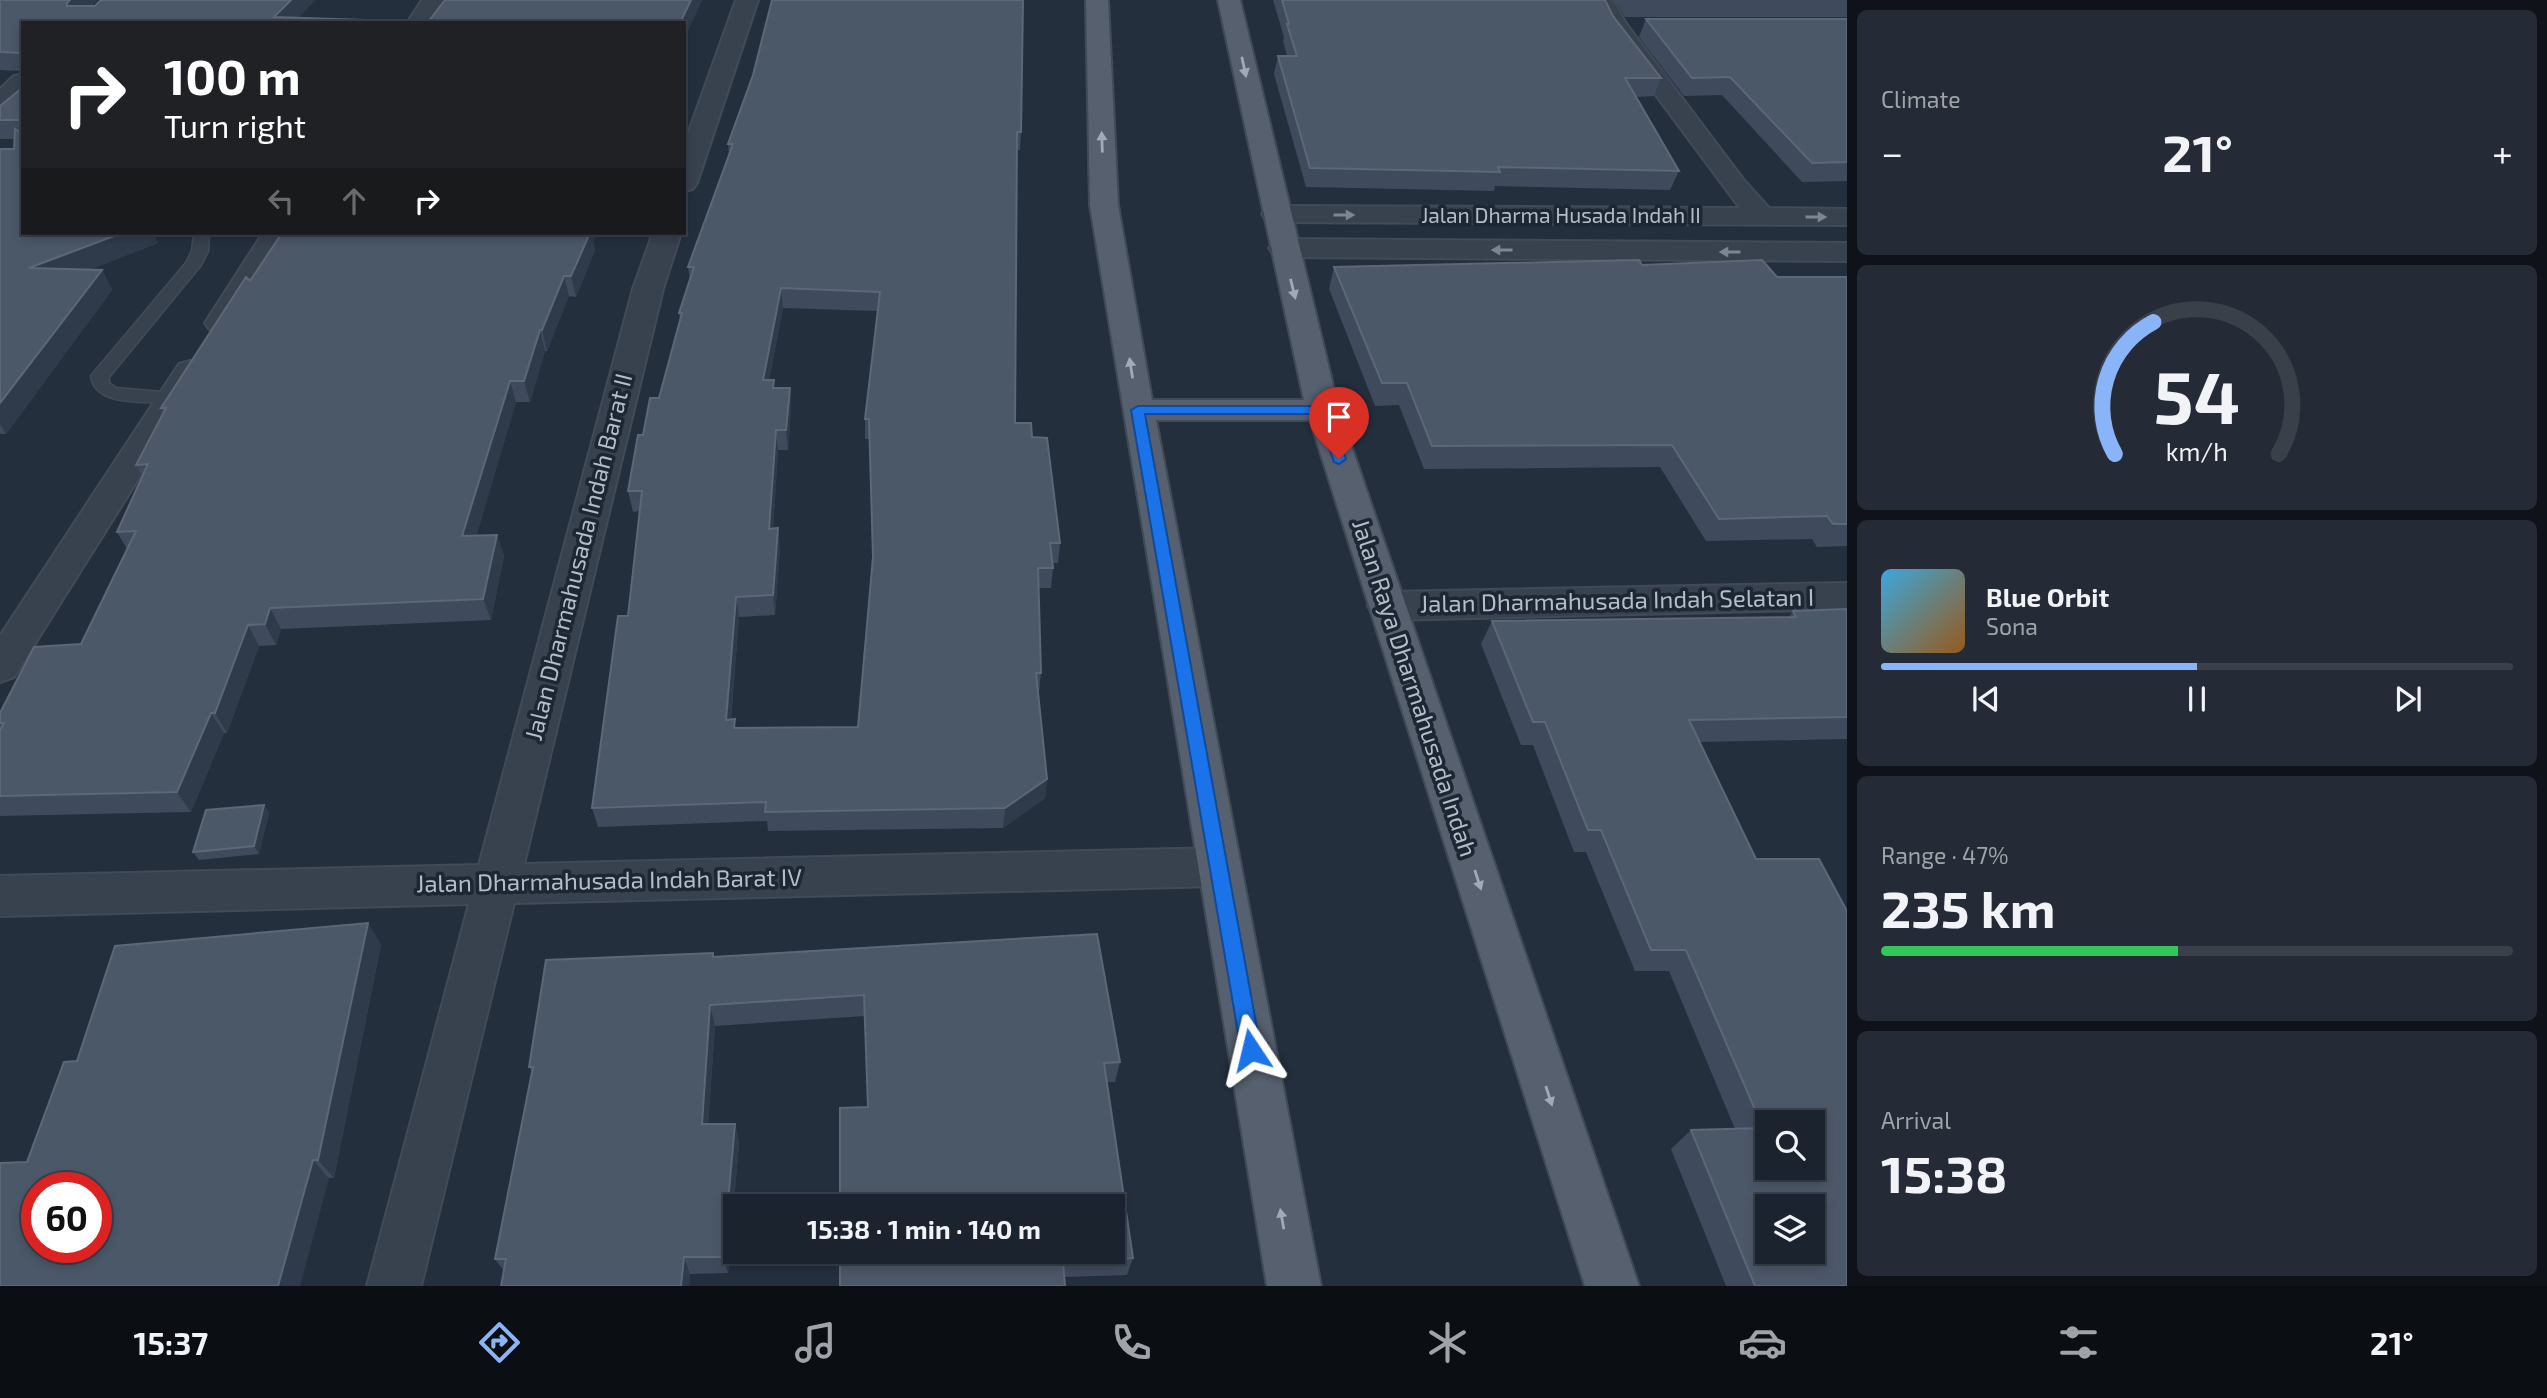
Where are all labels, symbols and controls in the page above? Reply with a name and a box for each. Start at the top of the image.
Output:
text: 100 m [164,46,301,105]
icon: right [49,49,140,140]
one-way arrow [1238,56,1249,78]
text: Climate [1881,85,1961,113]
text: Turn right [164,106,306,144]
text: 21° [2162,120,2233,182]
text: − [1881,129,1903,175]
text: + [2492,129,2513,175]
one-way arrow [1096,131,1108,153]
icon: left [262,182,300,220]
icon: ahead [335,182,373,220]
icon: right [408,182,446,220]
street label: Jalan Dharma Husada Indah II [1421,202,1701,227]
one-way arrow [1333,209,1355,221]
one-way arrow [1805,212,1827,223]
one-way arrow [1491,244,1513,256]
one-way arrow [1719,246,1741,258]
one-way arrow [1288,278,1299,300]
text: 54 [2154,351,2240,439]
one-way arrow [1125,357,1136,379]
street label: Jalan Dharmahusada Indah Barat II [518,370,637,743]
pin [1309,387,1369,459]
icon: arrive [1320,398,1358,436]
text: km/h [2166,436,2228,466]
street label: Jalan Raya Dharmahusada Indah [1347,515,1484,860]
text: Blue Orbit [1986,581,2109,612]
street label: Jalan Dharmahusada Indah Selatan I [1420,582,1814,617]
text: Sona [1986,612,2038,640]
icon: previous [1967,680,2005,718]
icon: pause [2178,680,2216,718]
icon: next [2389,680,2427,718]
text: Range · 47% [1881,841,2008,869]
street label: Jalan Dharmahusada Indah Barat IV [416,862,802,897]
one-way arrow [1473,869,1483,890]
text: 235 km [1881,876,2056,938]
position arrow [1214,1013,1288,1087]
one-way arrow [1544,1085,1555,1106]
text: Arrival [1881,1106,1951,1134]
map controls [1755,1110,1825,1264]
button: search [1755,1110,1825,1180]
text: 15:38 [1881,1141,2007,1203]
speed limit sign: 60 [21,1172,112,1263]
button: layers [1755,1194,1825,1264]
one-way arrow [1276,1208,1287,1230]
text: 15:38 · 1 min · 140 m [807,1213,1041,1244]
icon: directions [475,1318,524,1367]
icon: music [791,1318,840,1367]
icon: phone [1107,1318,1156,1367]
icon: climate [1423,1318,1472,1367]
icon: car [1738,1318,1787,1367]
icon: filters [2054,1318,2103,1367]
text: 15:37 [133,1323,208,1361]
text: 21° [2370,1323,2414,1361]

